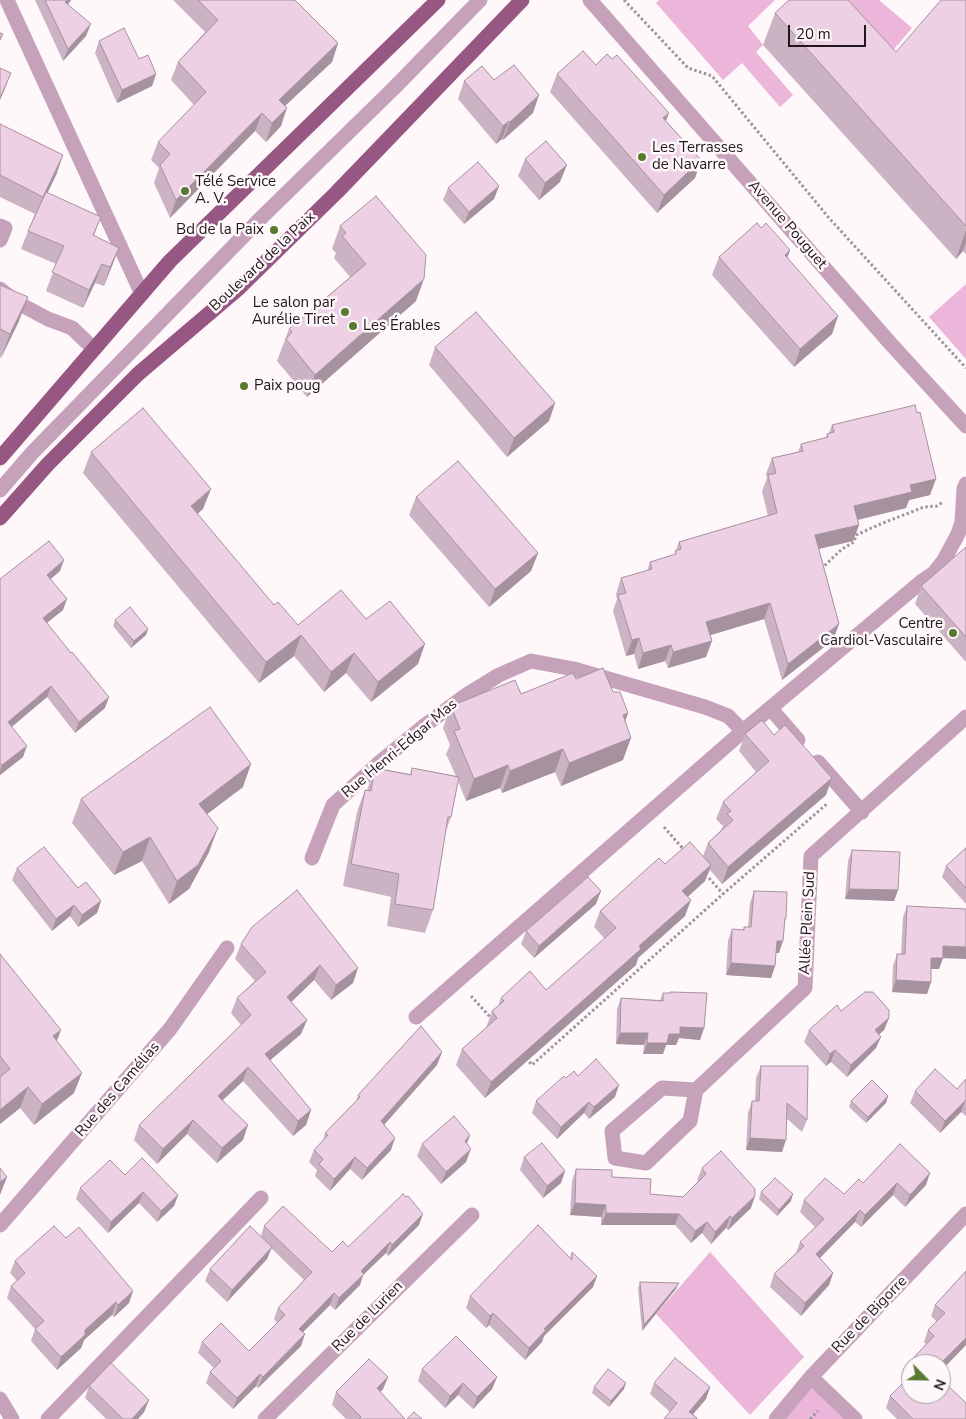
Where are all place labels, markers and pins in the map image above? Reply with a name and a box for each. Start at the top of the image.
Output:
place label: Les Terrasses de Navarre [652,139,743,174]
marker: Les Terrasses de Navarre [636,151,648,163]
place label: Télé Service A. V. [195,173,276,208]
marker: Télé Service A. V. [179,185,191,197]
place label: Bd de la Paix [176,221,264,239]
marker: Bd de la Paix [268,224,280,236]
place label: Le salon par Aurélie Tiret [252,294,335,329]
marker: Le salon par Aurélie Tiret [339,306,351,318]
place label: Les Érables [363,317,440,335]
marker: Les Érables [347,320,359,332]
place label: Paix poug [254,377,321,395]
marker: Paix poug [238,380,250,392]
place label: Centre Cardiol-Vasculaire [820,615,943,650]
marker: Centre Cardiol-Vasculaire [947,627,959,639]

